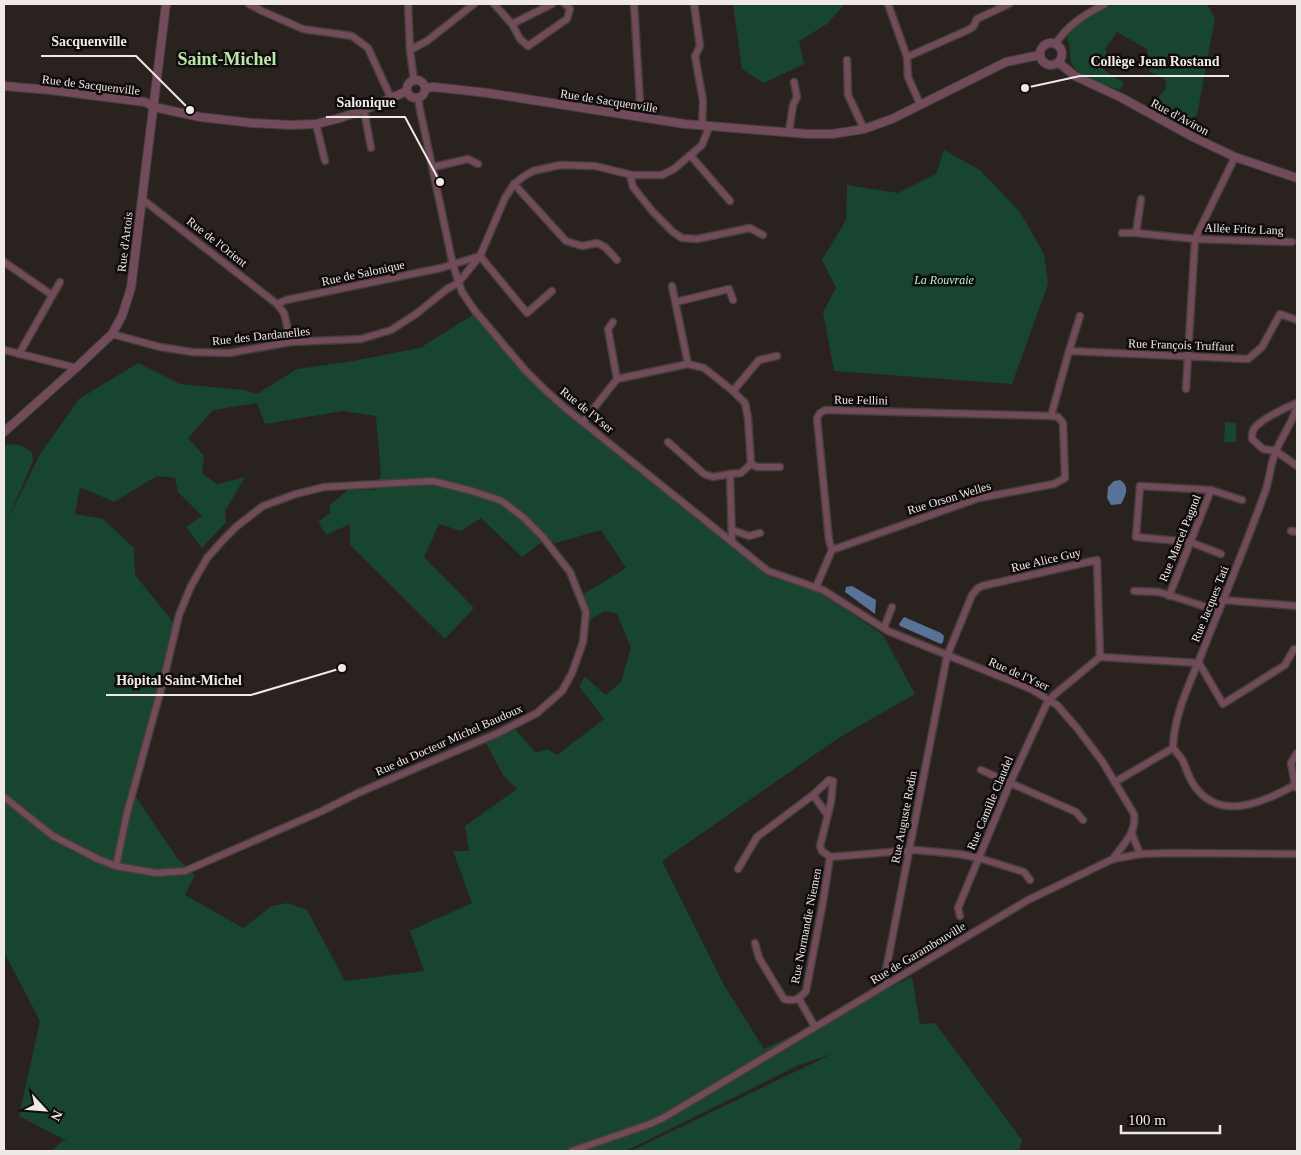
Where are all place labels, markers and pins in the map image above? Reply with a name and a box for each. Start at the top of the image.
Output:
callout: Sacquenville [41,27,136,56]
callout: Collège Jean Rostand [1080,47,1229,76]
callout: Salonique [326,88,405,117]
callout: Hôpital Saint-Michel [106,666,251,695]

